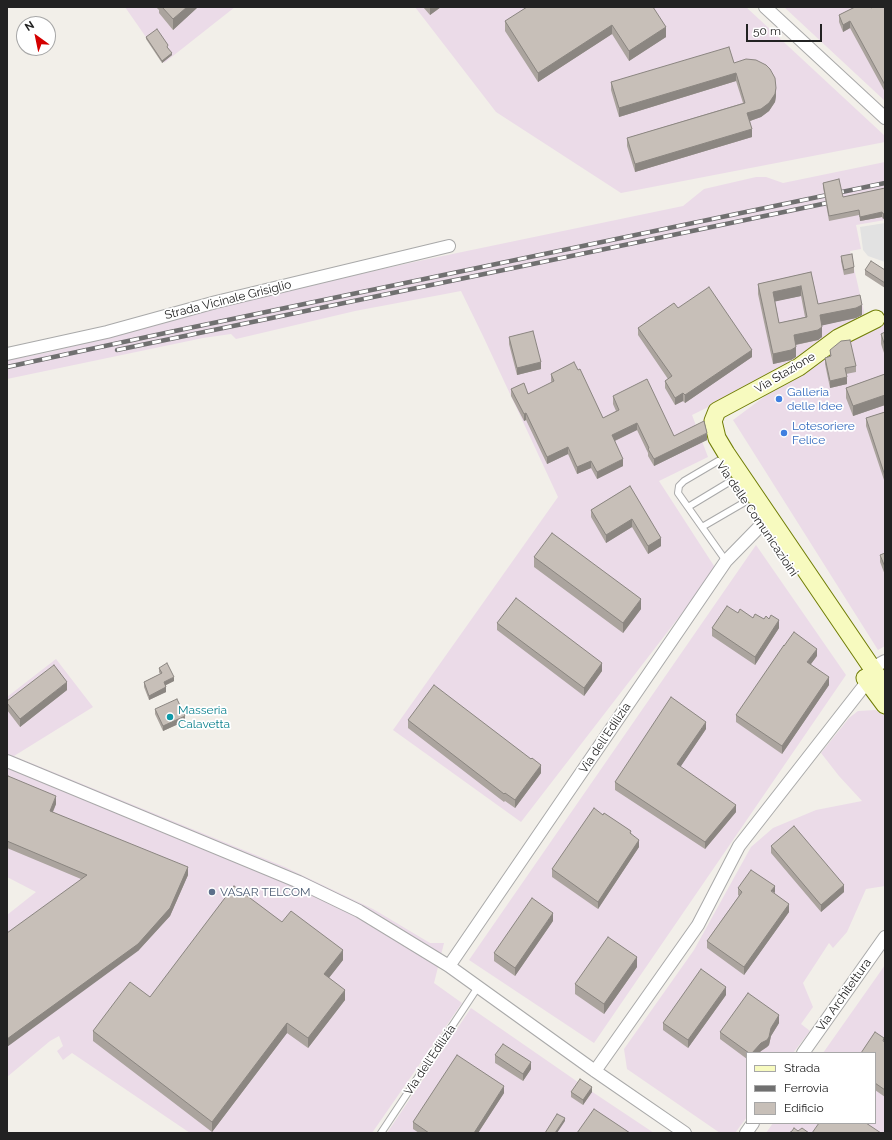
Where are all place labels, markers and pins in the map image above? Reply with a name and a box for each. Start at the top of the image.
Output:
place label: Galleria delle Idee [787,385,843,413]
marker: Galleria delle Idee [774,394,784,404]
place label: Lotesoriere Felice [792,419,855,447]
marker: Lotesoriere Felice [779,428,789,438]
place label: Masseria Calavetta [178,703,230,731]
marker: Masseria Calavetta [165,712,175,722]
place label: VASAR TELCOM [220,885,311,899]
marker: VASAR TELCOM [207,887,217,897]

